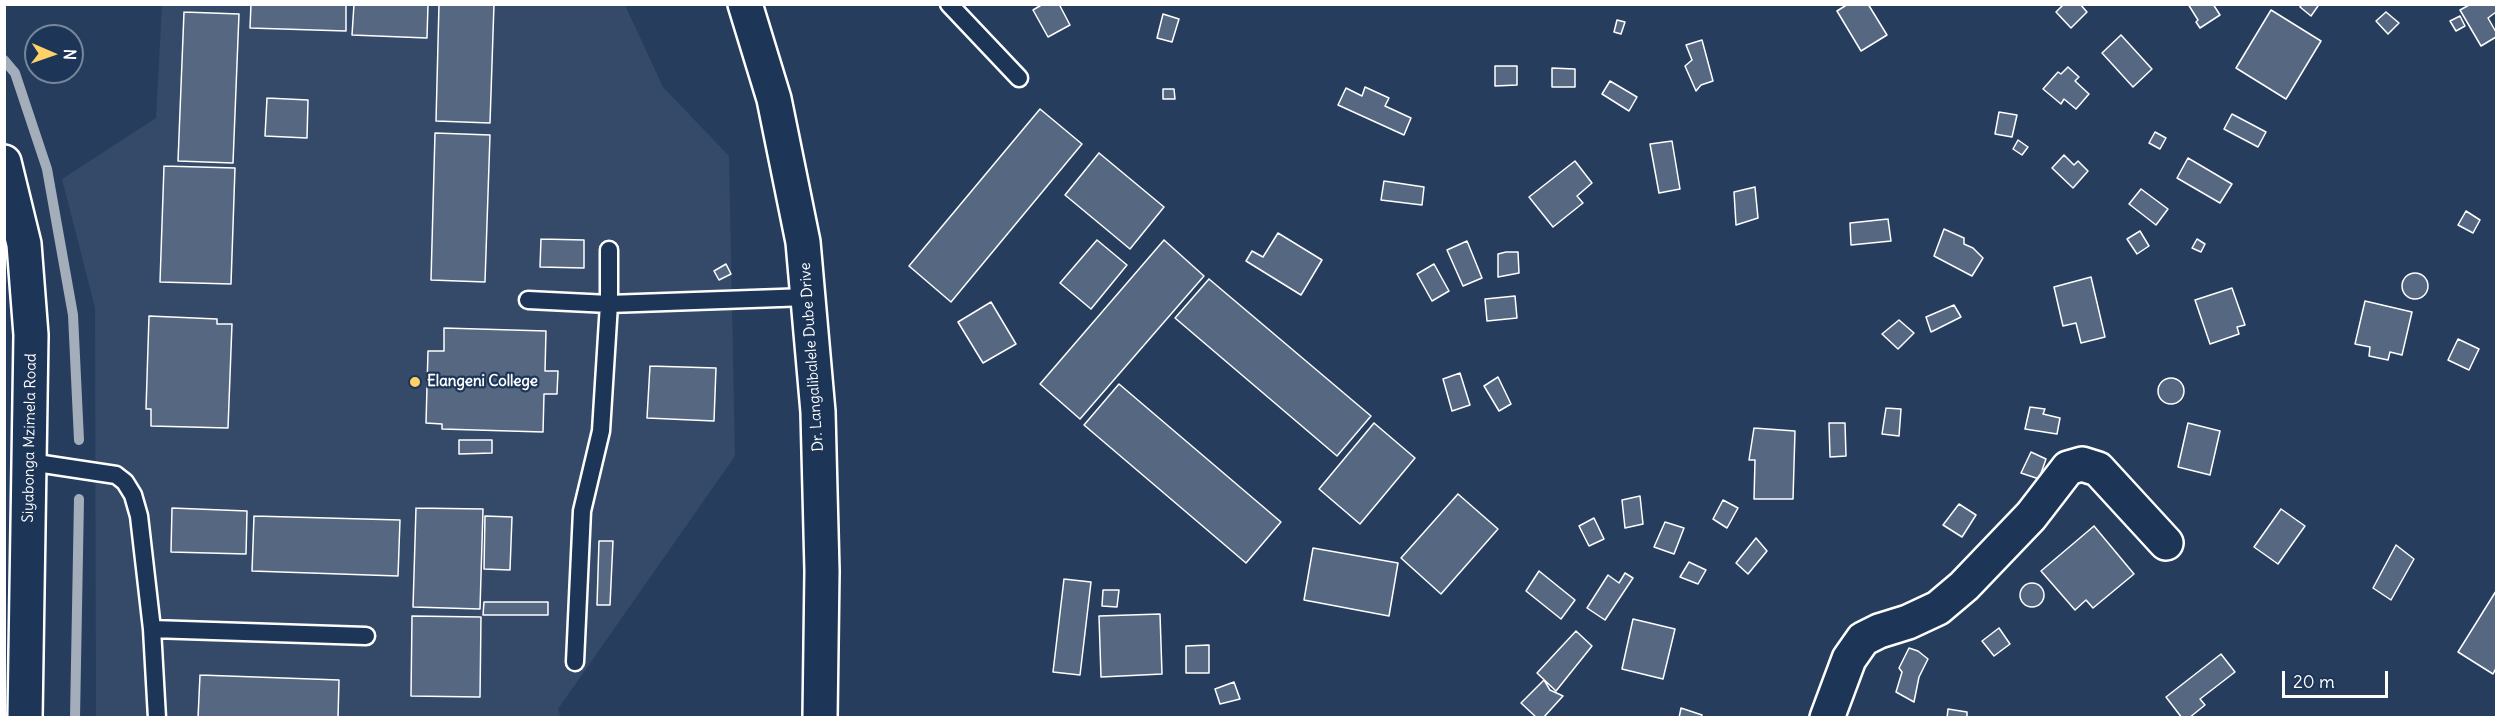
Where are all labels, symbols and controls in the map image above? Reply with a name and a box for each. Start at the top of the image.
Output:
north arrow [24,24,84,84]
text: N [60,49,80,60]
street label: Dr. Langalibalele Dube Drive [796,262,828,452]
street label: Siyabonga Mzimela Road [20,353,40,523]
place label: Elangeni College [427,373,538,391]
marker: Elangeni College [408,375,422,389]
scale bar [2285,659,2392,697]
text: 20 m [2293,670,2335,693]

